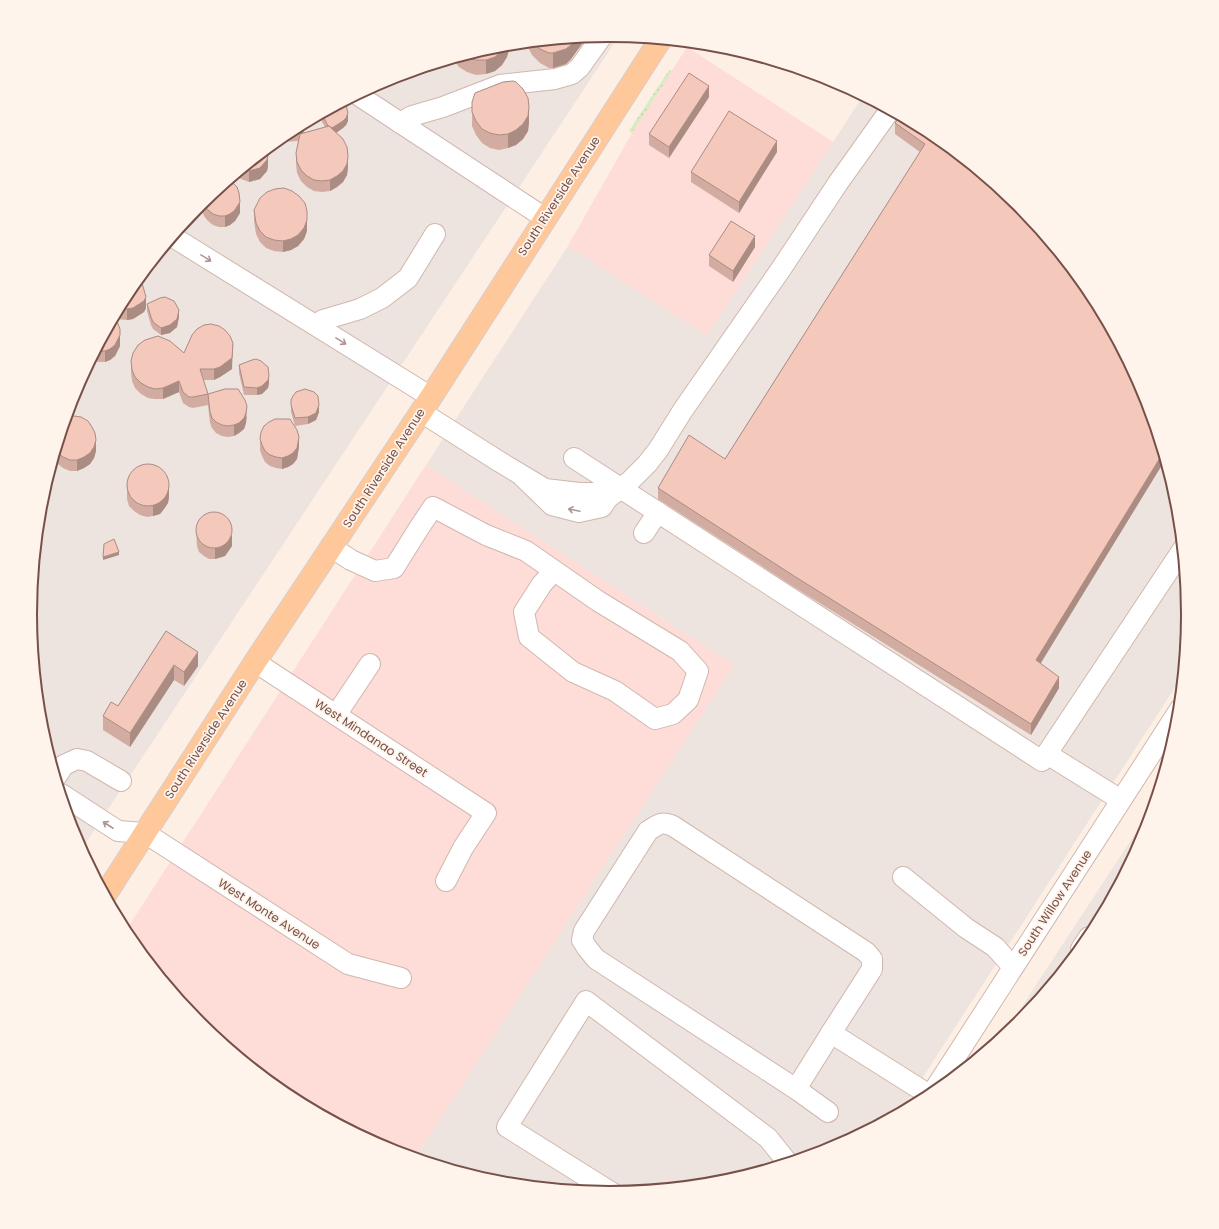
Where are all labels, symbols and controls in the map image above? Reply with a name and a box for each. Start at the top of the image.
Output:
street label: South Riverside Avenue [513,133,604,259]
one-way arrow [201,253,212,262]
one-way arrow [335,337,347,345]
street label: South Riverside Avenue [338,405,429,531]
one-way arrow [567,506,580,514]
street label: South Riverside Avenue [160,676,251,802]
street label: West Mindanao Street [311,695,431,781]
one-way arrow [102,820,114,828]
street label: South Willow Avenue [1014,846,1095,959]
street label: West Monte Avenue [215,874,324,953]

